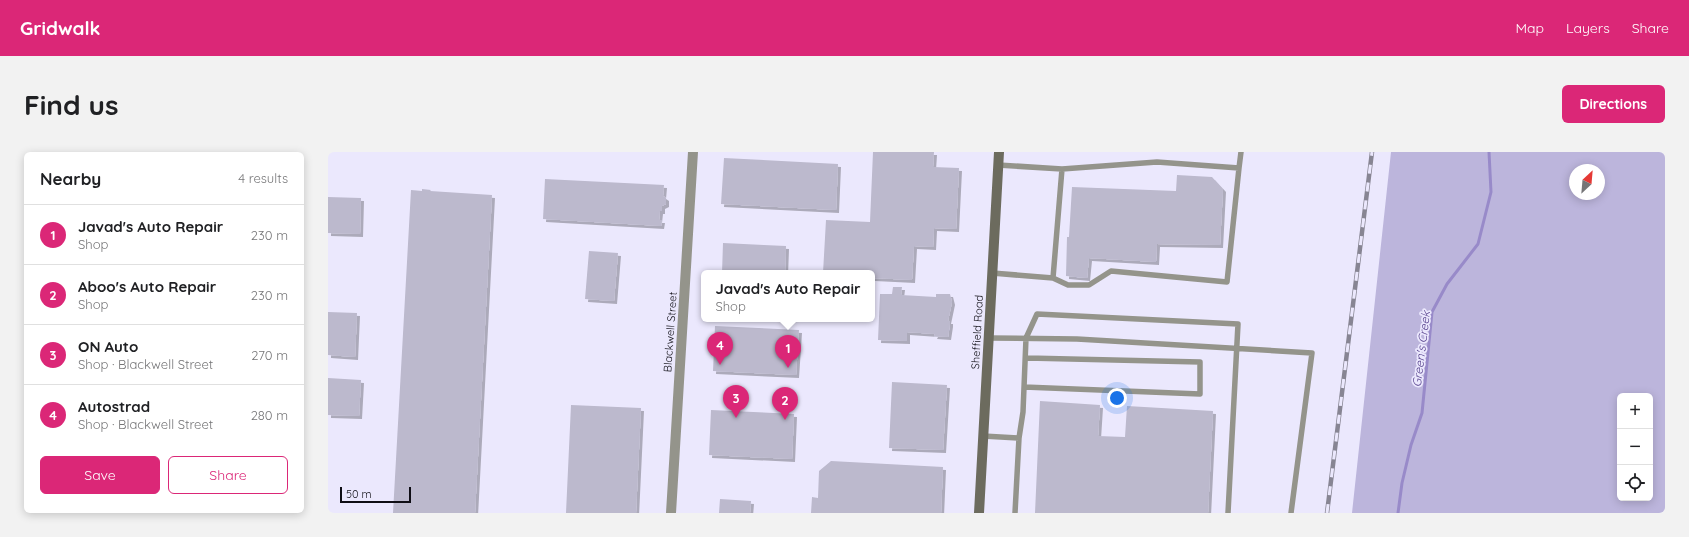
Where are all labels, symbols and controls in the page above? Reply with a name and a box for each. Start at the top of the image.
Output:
text: Gridwalk [20,16,100,40]
text: Map [1515,19,1544,37]
text: Layers [1566,19,1610,37]
text: Share [1632,19,1669,37]
button: Directions [1562,85,1665,123]
text: Find us [24,87,118,122]
north arrow [1569,164,1605,200]
text: Nearby [40,168,101,189]
text: 4 results [238,170,288,186]
text: Javad's Auto Repair [78,217,223,236]
text: 1 [50,227,56,243]
text: 230 m [251,227,288,243]
text: Shop [78,236,108,252]
popup [701,270,875,322]
text: Aboo's Auto Repair [78,277,216,296]
text: Javad's Auto Repair [715,279,861,298]
text: 2 [49,287,57,303]
text: 230 m [251,287,288,303]
street label: Blackwell Street [660,291,680,373]
street label: Sheffield Road [968,294,986,370]
text: Shop [78,296,108,312]
text: Shop [715,298,746,314]
water label: Green's Creek [1409,309,1433,388]
pin: 4 [707,332,733,365]
pin: 1 [775,335,801,368]
text: ON Auto [78,337,138,356]
text: 3 [50,347,56,363]
text: 270 m [251,347,288,363]
text: Shop · Blackwell Street [78,356,213,372]
pin: 3 [723,385,749,418]
pin: 2 [772,387,798,420]
your location [1107,388,1127,408]
map controls [1617,393,1653,501]
button: + [1617,393,1653,429]
text: Autostrad [78,397,150,416]
text: 4 [49,407,57,423]
text: 280 m [251,407,288,423]
text: Shop · Blackwell Street [78,416,213,432]
button: − [1617,429,1653,465]
button: Save [40,456,160,494]
button: Share [168,456,288,494]
button: locate [1617,465,1653,501]
scale bar [340,485,411,504]
text: 50 m [346,487,372,501]

